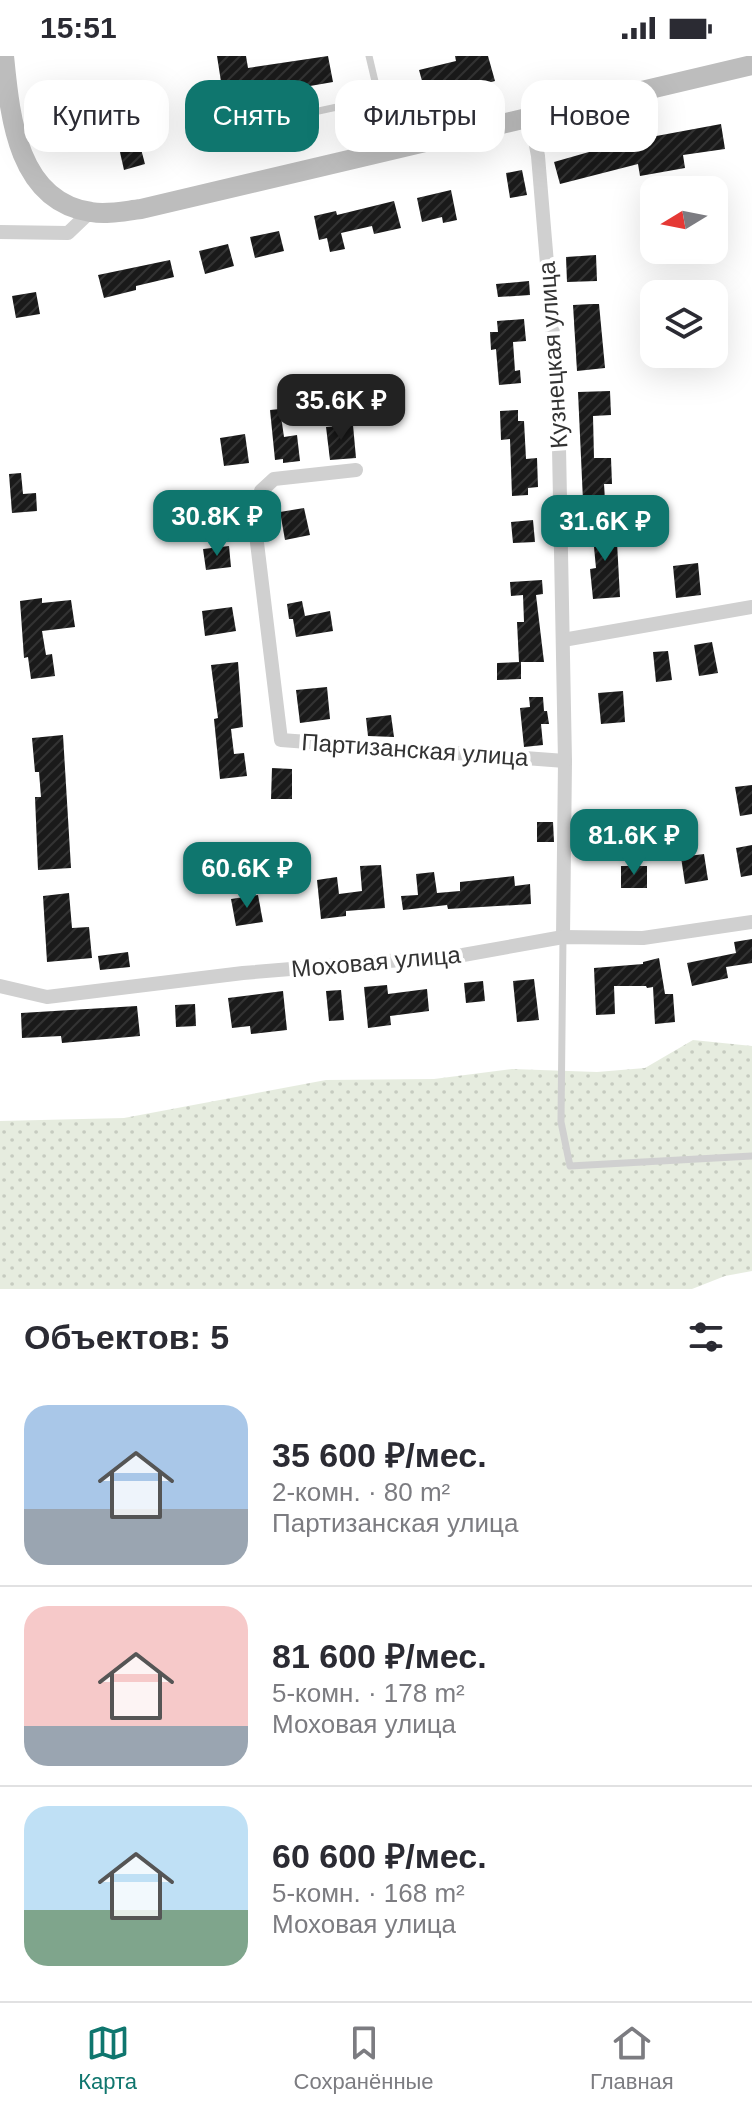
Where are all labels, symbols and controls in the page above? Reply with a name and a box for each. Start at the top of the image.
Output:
text: 15:51 [40,11,117,44]
chip: Купить [24,80,169,152]
chip: Снять [185,80,319,152]
chip: Фильтры [335,80,505,152]
chip: Новое [521,80,658,152]
north arrow [640,176,728,264]
map controls [640,176,728,368]
street label: Кузнецкая улица [532,260,573,449]
button: layers [640,280,728,368]
pin: 35.6K ₽ [267,374,415,442]
text: 35.6K ₽ [295,385,387,415]
pin: 30.8K ₽ [143,490,291,558]
pin: 31.6K ₽ [531,495,679,563]
text: 30.8K ₽ [171,501,263,531]
text: 31.6K ₽ [559,506,651,536]
street label: Партизанская улица [301,728,530,771]
pin: 81.6K ₽ [560,809,708,877]
text: 81.6K ₽ [588,820,680,850]
pin: 60.6K ₽ [173,842,321,910]
text: 60.6K ₽ [201,853,293,883]
street label: Моховая улица [290,941,462,982]
icon: filters [684,1315,728,1359]
text: Объектов: 5 [24,1318,229,1356]
text: 35 600 ₽/мес. [272,1436,487,1474]
icon: home [88,1437,184,1533]
text: 2-комн. · 80 m² [272,1477,450,1507]
text: Партизанская улица [272,1508,518,1538]
text: 81 600 ₽/мес. [272,1637,487,1675]
icon: home [88,1638,184,1734]
text: 5-комн. · 178 m² [272,1678,465,1708]
text: Моховая улица [272,1709,456,1739]
text: 60 600 ₽/мес. [272,1837,487,1875]
icon: home [88,1838,184,1934]
text: 5-комн. · 168 m² [272,1878,465,1908]
text: Моховая улица [272,1909,456,1939]
tab: Карта [78,2021,137,2095]
tab: Сохранённые [294,2021,434,2095]
tab: Главная [590,2021,674,2095]

